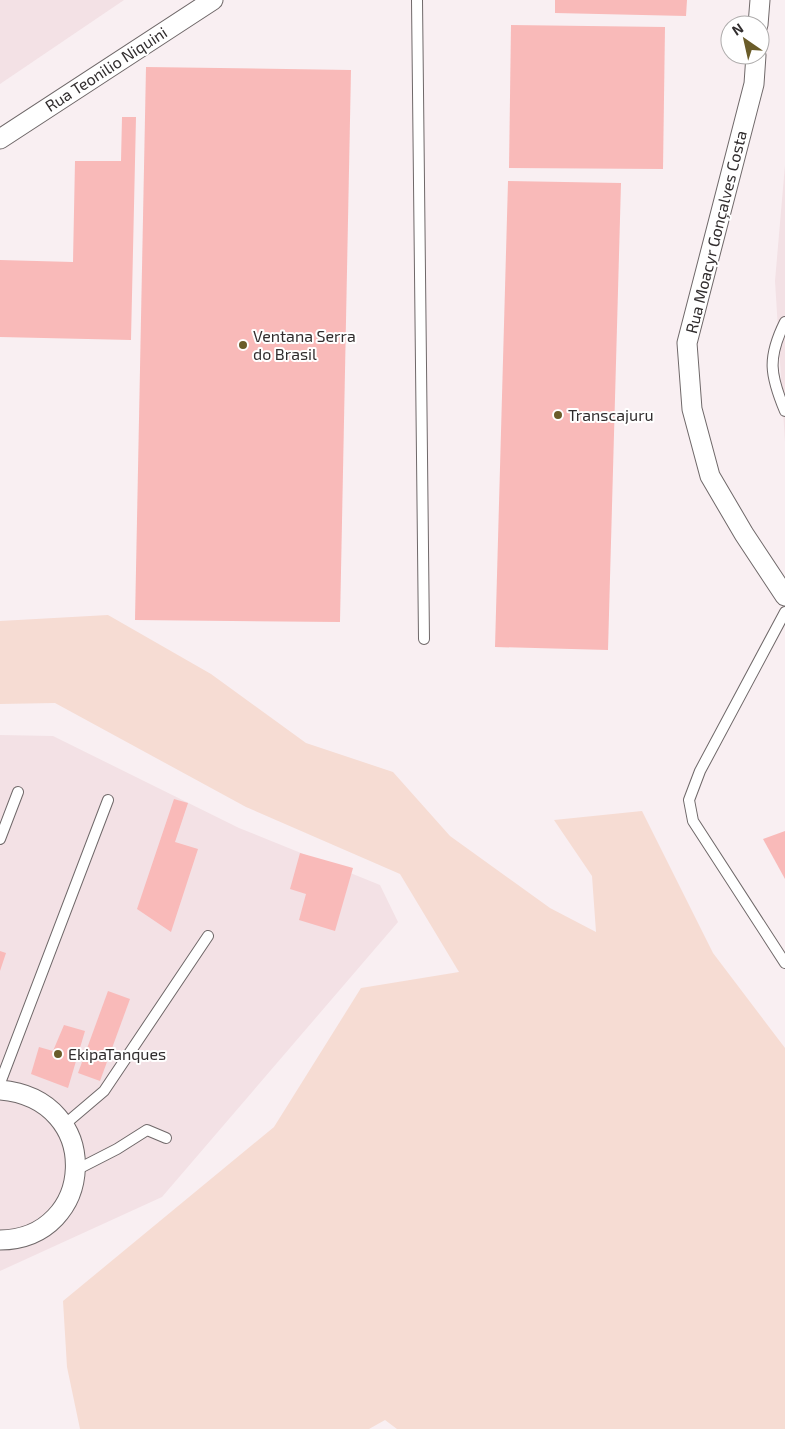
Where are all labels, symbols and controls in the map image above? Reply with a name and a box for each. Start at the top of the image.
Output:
north arrow [720,15,770,65]
text: N [729,19,746,39]
street label: Rua Teonilio Niquini [41,22,170,115]
street label: Rua Moacyr Gonçalves Costa [681,128,751,336]
place label: Ventana Serra do Brasil [253,326,356,363]
marker: Ventana Serra do Brasil [237,339,249,351]
place label: Transcajuru [568,405,654,425]
marker: Transcajuru [552,409,564,421]
place label: EkipaTanques [68,1044,166,1063]
marker: EkipaTanques [52,1048,64,1060]

